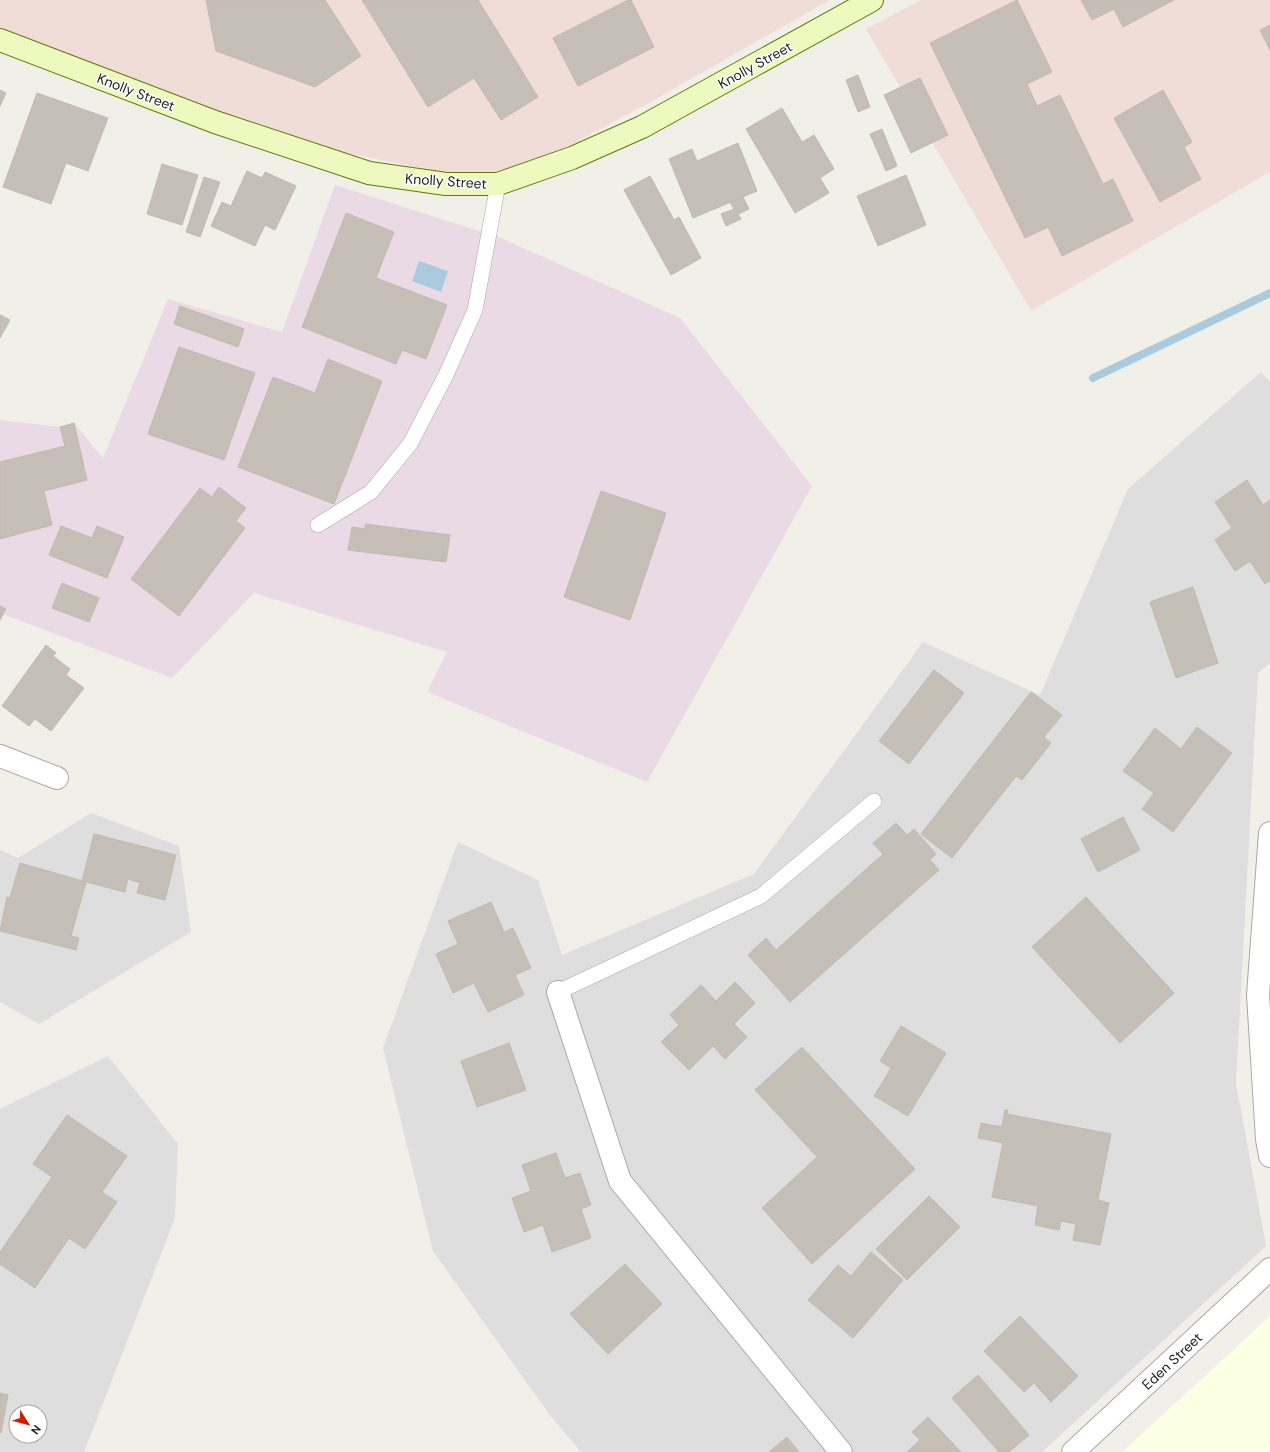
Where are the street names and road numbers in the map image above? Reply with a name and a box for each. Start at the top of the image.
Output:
street label: Knolly Street [715,37,795,93]
street label: Knolly Street [95,69,177,115]
street label: Knolly Street [404,169,488,193]
street label: Eden Street [1138,1328,1206,1394]

